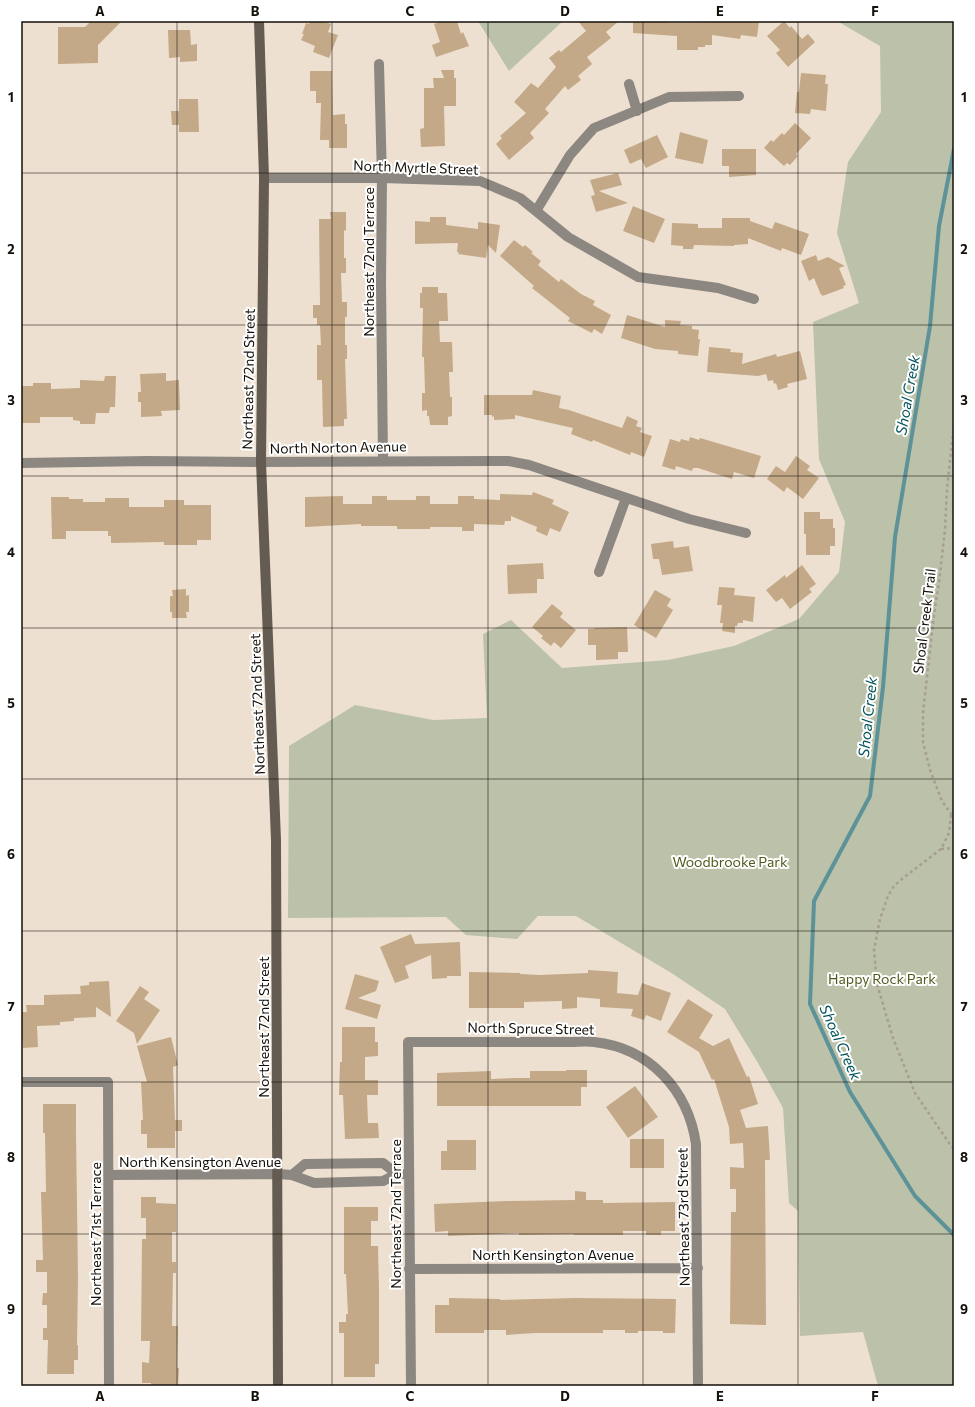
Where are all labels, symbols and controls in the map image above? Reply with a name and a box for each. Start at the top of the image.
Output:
text: A [95,3,105,19]
text: B [251,3,260,19]
text: C [406,3,415,19]
text: D [560,3,570,19]
text: E [716,3,724,19]
text: F [871,3,879,19]
text: 1 [8,89,14,105]
text: 1 [961,89,967,105]
street label: North Myrtle Street [353,156,479,178]
street label: Northeast 72nd Terrace [360,187,377,337]
text: 2 [7,241,15,257]
text: 2 [960,241,968,257]
street label: Northeast 72nd Street [238,308,258,450]
water label: Shoal Creek [891,353,923,436]
text: 3 [7,392,15,408]
text: 3 [960,392,968,408]
street label: North Norton Avenue [269,437,407,457]
text: 4 [7,544,15,560]
text: 4 [960,544,968,560]
street label: Shoal Creek Trail [909,567,939,675]
street label: Northeast 72nd Street [246,633,268,775]
water label: Shoal Creek [854,675,880,758]
text: 5 [7,695,15,711]
text: 5 [960,695,968,711]
text: 6 [7,846,15,862]
text: 6 [960,846,968,862]
park label: Woodbrooke Park [672,853,788,870]
street label: Northeast 72nd Street [255,956,272,1098]
park label: Happy Rock Park [828,970,936,987]
text: 7 [7,998,15,1014]
text: 7 [960,998,968,1014]
water label: Shoal Creek [816,1001,866,1083]
street label: North Spruce Street [467,1018,595,1038]
street label: Northeast 72nd Terrace [387,1139,404,1289]
street label: Northeast 73rd Street [673,1147,693,1287]
text: 8 [7,1149,15,1165]
text: 8 [960,1149,968,1165]
street label: North Kensington Avenue [119,1153,281,1170]
street label: Northeast 71st Terrace [87,1162,104,1306]
street label: North Kensington Avenue [472,1246,634,1263]
text: 9 [7,1301,15,1317]
text: 9 [960,1301,968,1317]
text: A [95,1388,105,1404]
text: B [251,1388,260,1404]
text: C [406,1388,415,1404]
text: D [560,1388,570,1404]
text: E [716,1388,724,1404]
text: F [871,1388,879,1404]

